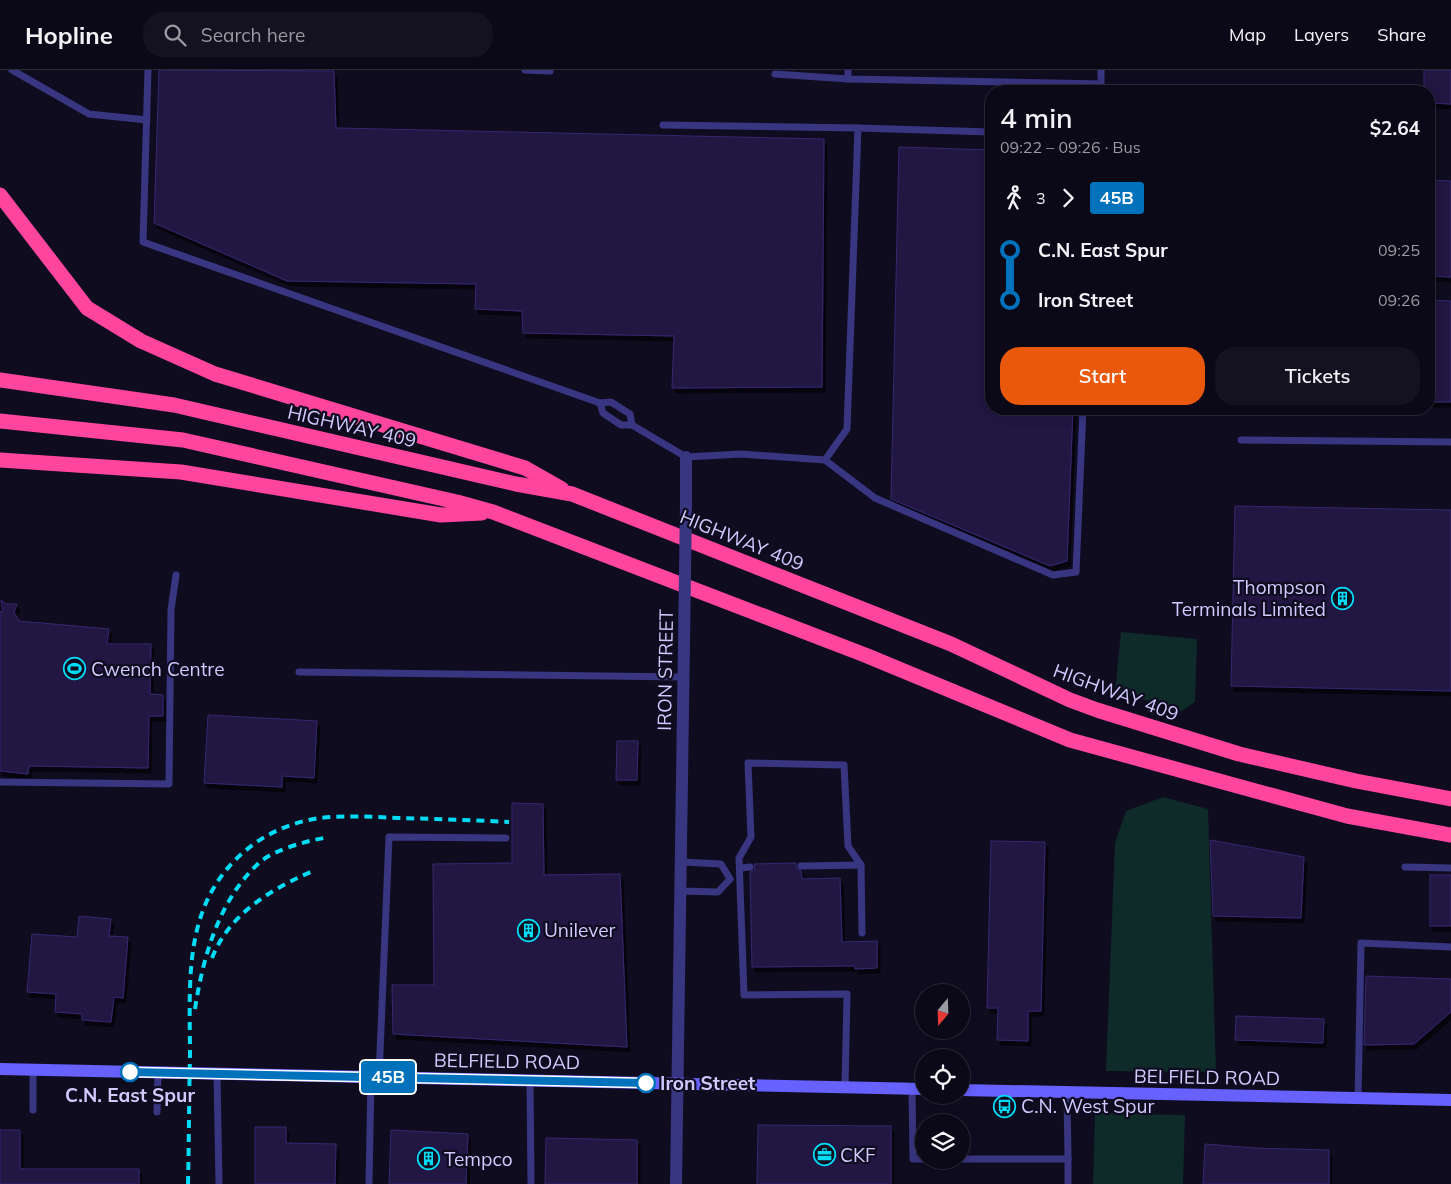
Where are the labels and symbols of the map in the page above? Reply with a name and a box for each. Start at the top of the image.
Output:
street label: HIGHWAY 409 [285,400,419,452]
street label: HIGHWAY 409 [677,504,807,576]
place label: Thompson Terminals Limited [1172,575,1326,621]
building icon: Thompson Terminals Limited [1330,586,1354,610]
street label: IRON STREET [652,609,678,731]
sports icon: Cwench Centre [63,657,87,681]
place label: Cwench Centre [91,657,224,681]
street label: HIGHWAY 409 [1050,658,1182,726]
building icon: Unilever [516,918,540,942]
place label: Unilever [544,918,616,942]
north arrow [915,984,970,1039]
street label: BELFIELD ROAD [434,1048,580,1074]
line badge: 45B [359,1061,417,1093]
marker: C.N. East Spur [120,1062,140,1082]
street label: BELFIELD ROAD [1134,1064,1280,1090]
place label: Iron Street [660,1071,755,1095]
marker: Iron Street [636,1073,656,1093]
place label: C.N. East Spur [65,1083,195,1107]
bus stop icon: C.N. West Spur [993,1094,1017,1118]
place label: C.N. West Spur [1021,1094,1154,1118]
office icon: CKF [812,1143,836,1167]
place label: CKF [840,1143,876,1167]
building icon: Tempco [416,1147,440,1171]
place label: Tempco [444,1147,513,1171]

